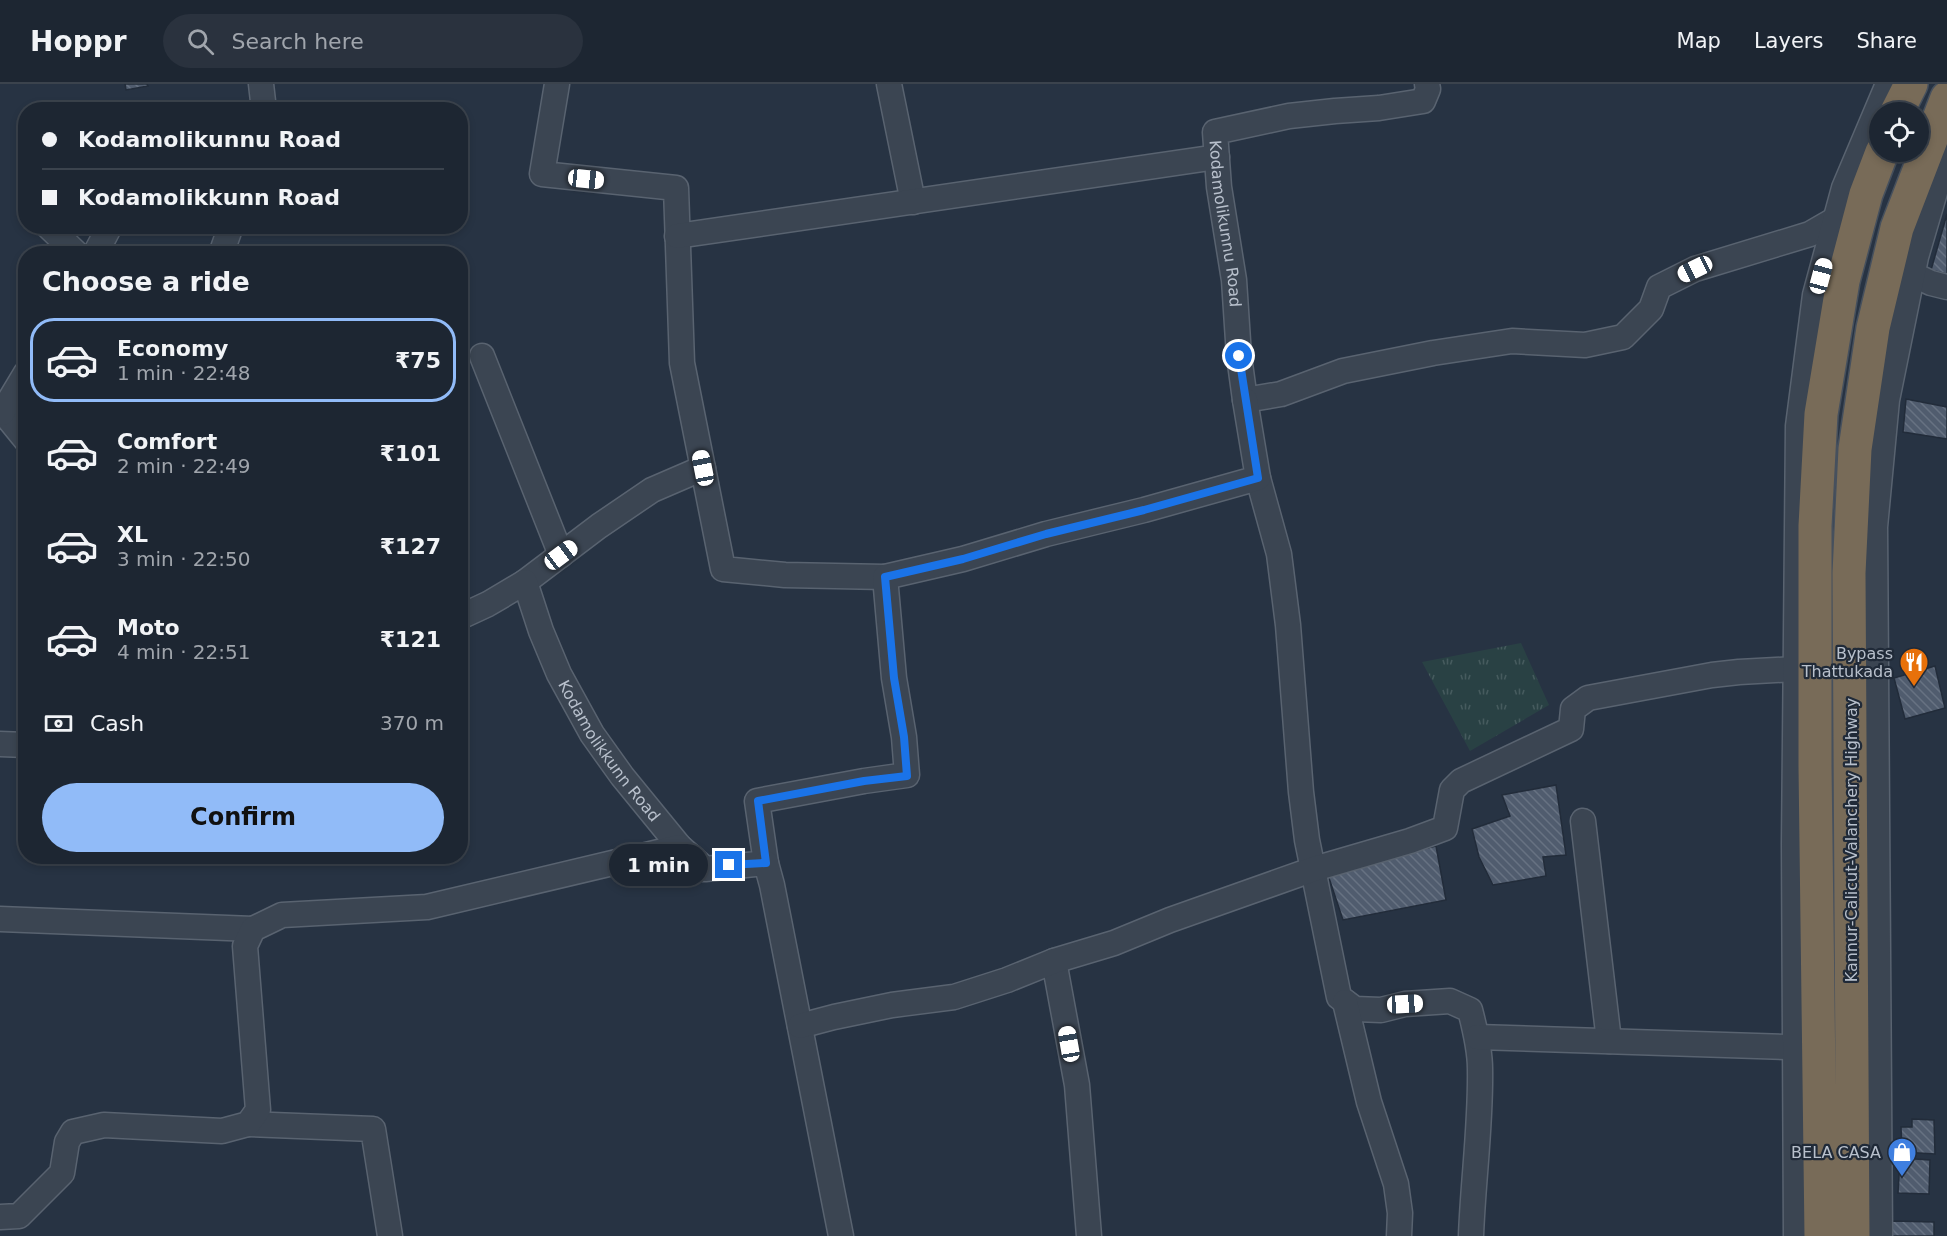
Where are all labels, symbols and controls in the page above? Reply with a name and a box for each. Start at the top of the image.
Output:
search box [163,14,583,68]
text: Hoppr [30,25,127,58]
icon: search [184,25,217,58]
text: Search here [232,29,364,54]
text: Map [1677,29,1721,53]
text: Layers [1754,29,1823,53]
text: Share [1856,29,1917,53]
map controls [1869,102,1929,162]
button: locate [1869,102,1929,162]
text: Kodamolikunnu Road [78,127,341,152]
street label: Kodamolikunnu Road [1206,139,1245,308]
car [567,168,605,190]
text: Kodamolikkunn Road [78,185,340,210]
car [1675,253,1715,285]
car [1808,256,1834,296]
text: Choose a ride [42,266,250,297]
icon: car [45,333,99,387]
text: Economy [117,336,228,361]
route start [1225,342,1252,369]
text: ₹75 [395,348,441,373]
text: 1 min · 22:48 [117,361,251,385]
icon: car [45,426,99,480]
text: Comfort [117,429,217,454]
text: ₹101 [380,441,441,466]
car [691,449,715,487]
text: 2 min · 22:49 [117,454,251,478]
icon: car [45,519,99,573]
text: XL [117,522,148,547]
text: ₹127 [380,534,441,559]
car [541,537,581,573]
text: 3 min · 22:50 [117,547,251,571]
icon: car [45,612,99,666]
text: Moto [117,615,180,640]
text: ₹121 [380,627,441,652]
text: 4 min · 22:51 [117,640,251,664]
place label: Bypass Thattukada [1801,644,1893,681]
restaurant icon: Bypass Thattukada [1898,646,1930,688]
street label: Kodamolikkunn Road [555,677,665,825]
street label: Kannur-Calicut-Valanchery Highway [1842,698,1861,982]
icon: cash [42,707,75,740]
text: Cash [90,711,144,736]
text: 370 m [380,711,444,735]
button: Confirm [42,783,444,852]
callout: 1 min [609,844,708,886]
route end [715,851,742,878]
text: 1 min [627,853,690,877]
car [1387,994,1423,1014]
car [1057,1025,1081,1063]
shop icon: BELA CASA [1886,1136,1918,1178]
place label: BELA CASA [1791,1143,1881,1162]

